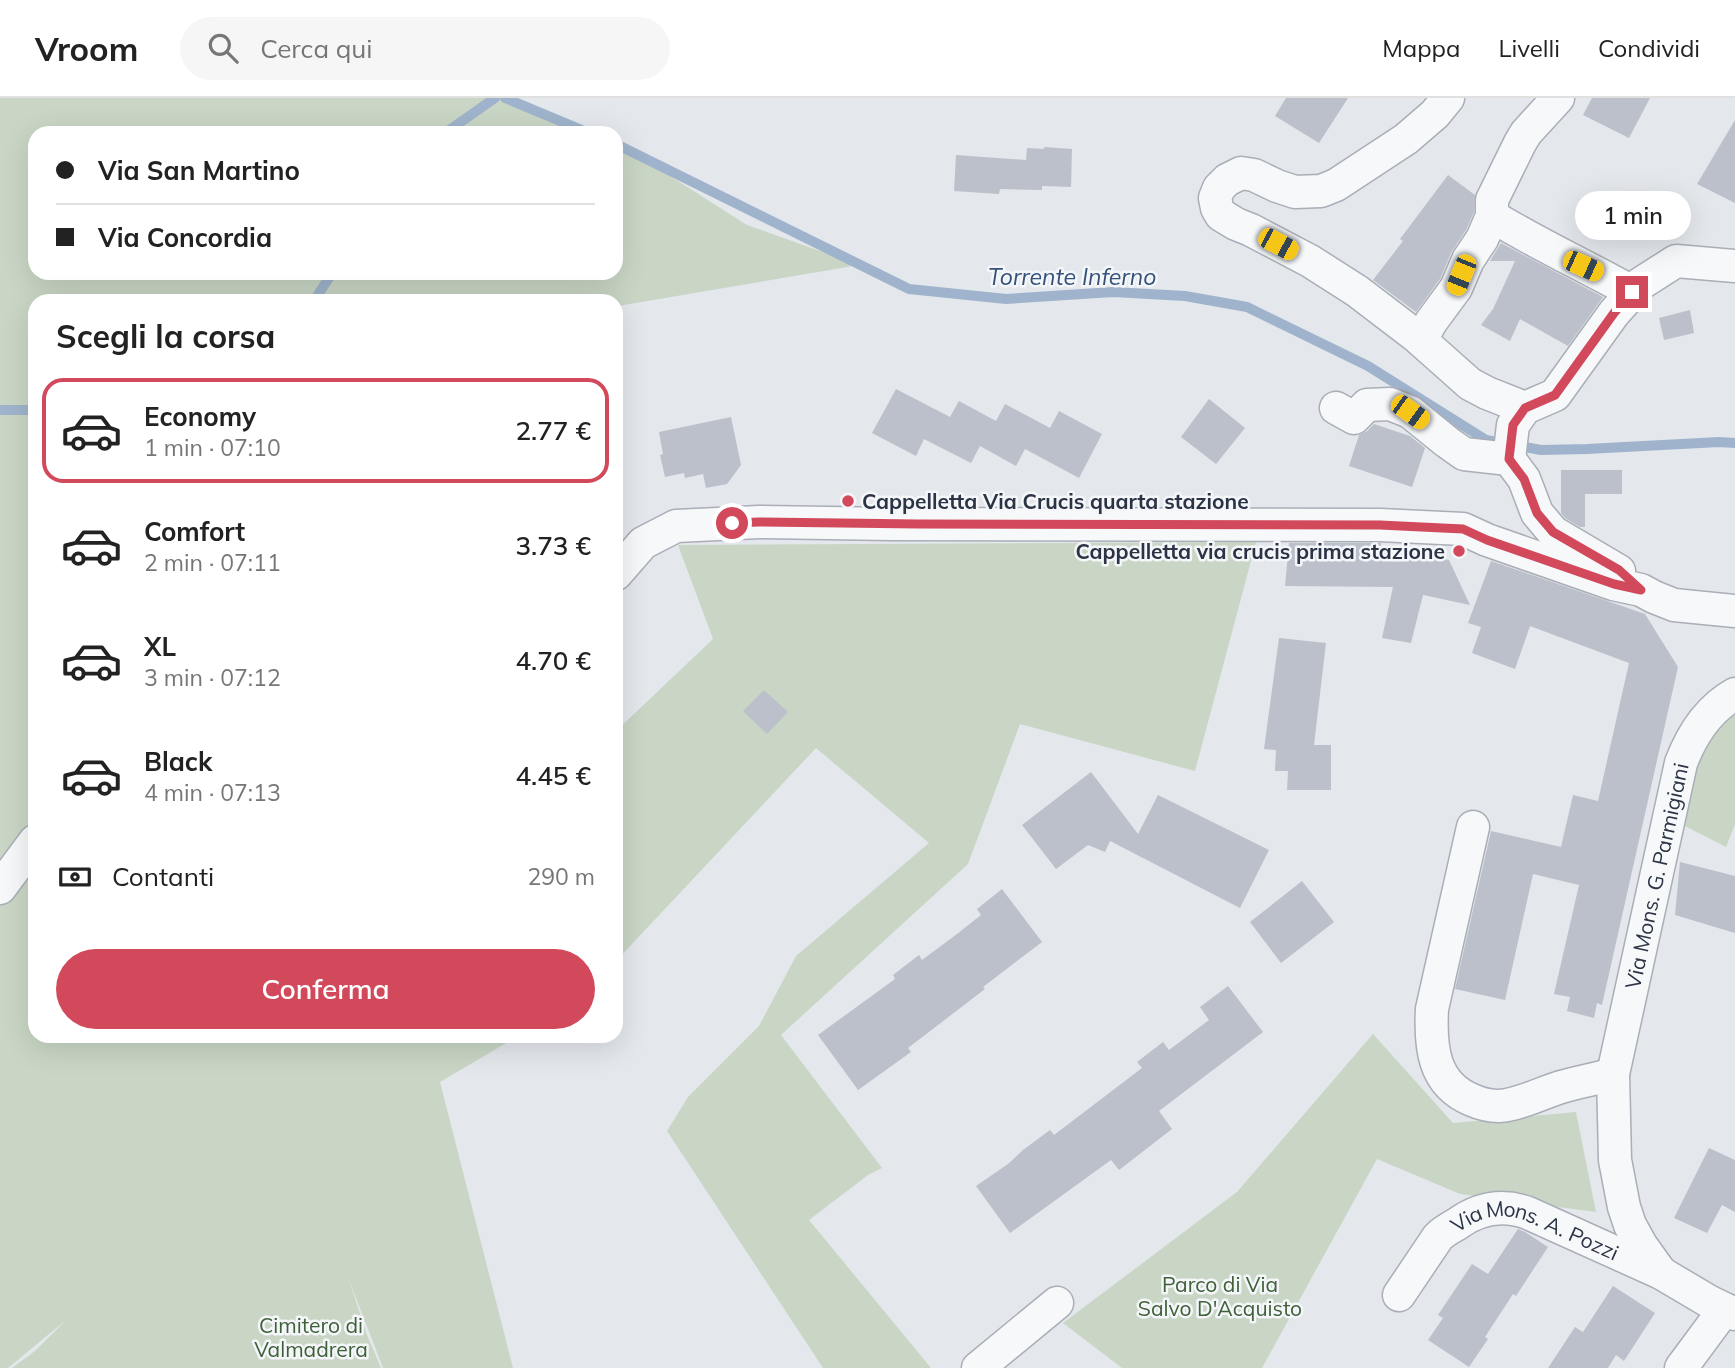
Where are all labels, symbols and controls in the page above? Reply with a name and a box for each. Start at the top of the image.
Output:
search box [180,17,670,80]
text: Vroom [35,28,138,69]
icon: search [204,29,242,67]
text: Cerca qui [260,32,373,65]
text: Mappa [1382,33,1460,63]
text: Livelli [1498,33,1560,63]
text: Condividi [1598,33,1700,63]
text: Via San Martino [98,154,300,187]
callout: 1 min [1574,190,1690,240]
text: 1 min [1603,201,1663,230]
text: Via Concordia [98,221,272,254]
car [1255,225,1302,263]
car [1560,248,1607,284]
car [1444,252,1479,298]
water label: Torrente Inferno [988,262,1156,291]
route end [1616,276,1648,308]
text: Scegli la corsa [56,316,275,356]
car [1387,391,1434,433]
icon: car [60,399,123,462]
text: Economy [144,400,256,433]
text: 2.77 € [515,414,591,447]
text: 1 min · 07:10 [144,433,281,462]
place label: Cappelletta Via Crucis quarta stazione [862,488,1249,514]
marker: Cappelletta Via Crucis quarta stazione [840,493,856,509]
route start [716,507,748,539]
icon: car [60,514,123,577]
text: Comfort [144,515,245,548]
text: 3.73 € [515,529,591,562]
place label: Cappelletta via crucis prima stazione [1076,538,1445,564]
marker: Cappelletta via crucis prima stazione [1451,543,1467,559]
text: 2 min · 07:11 [144,548,281,577]
icon: car [60,629,123,692]
text: XL [144,630,176,663]
text: 4.70 € [515,644,591,677]
text: 3 min · 07:12 [144,663,281,692]
icon: car [60,744,123,807]
text: Black [144,745,212,778]
text: 4.45 € [515,759,591,792]
street label: Via Mons. G. Parmigiani [1619,760,1694,991]
text: 4 min · 07:13 [144,778,281,807]
icon: cash [56,858,94,896]
text: Contanti [112,860,214,893]
text: 290 m [527,862,595,891]
button: Conferma [56,949,595,1029]
street label: Via Mons. A. Pozzi [1445,1195,1623,1265]
park label: Parco di Via Salvo D'Acquisto [1138,1271,1302,1321]
park label: Cimitero di Valmadrera [254,1312,368,1362]

